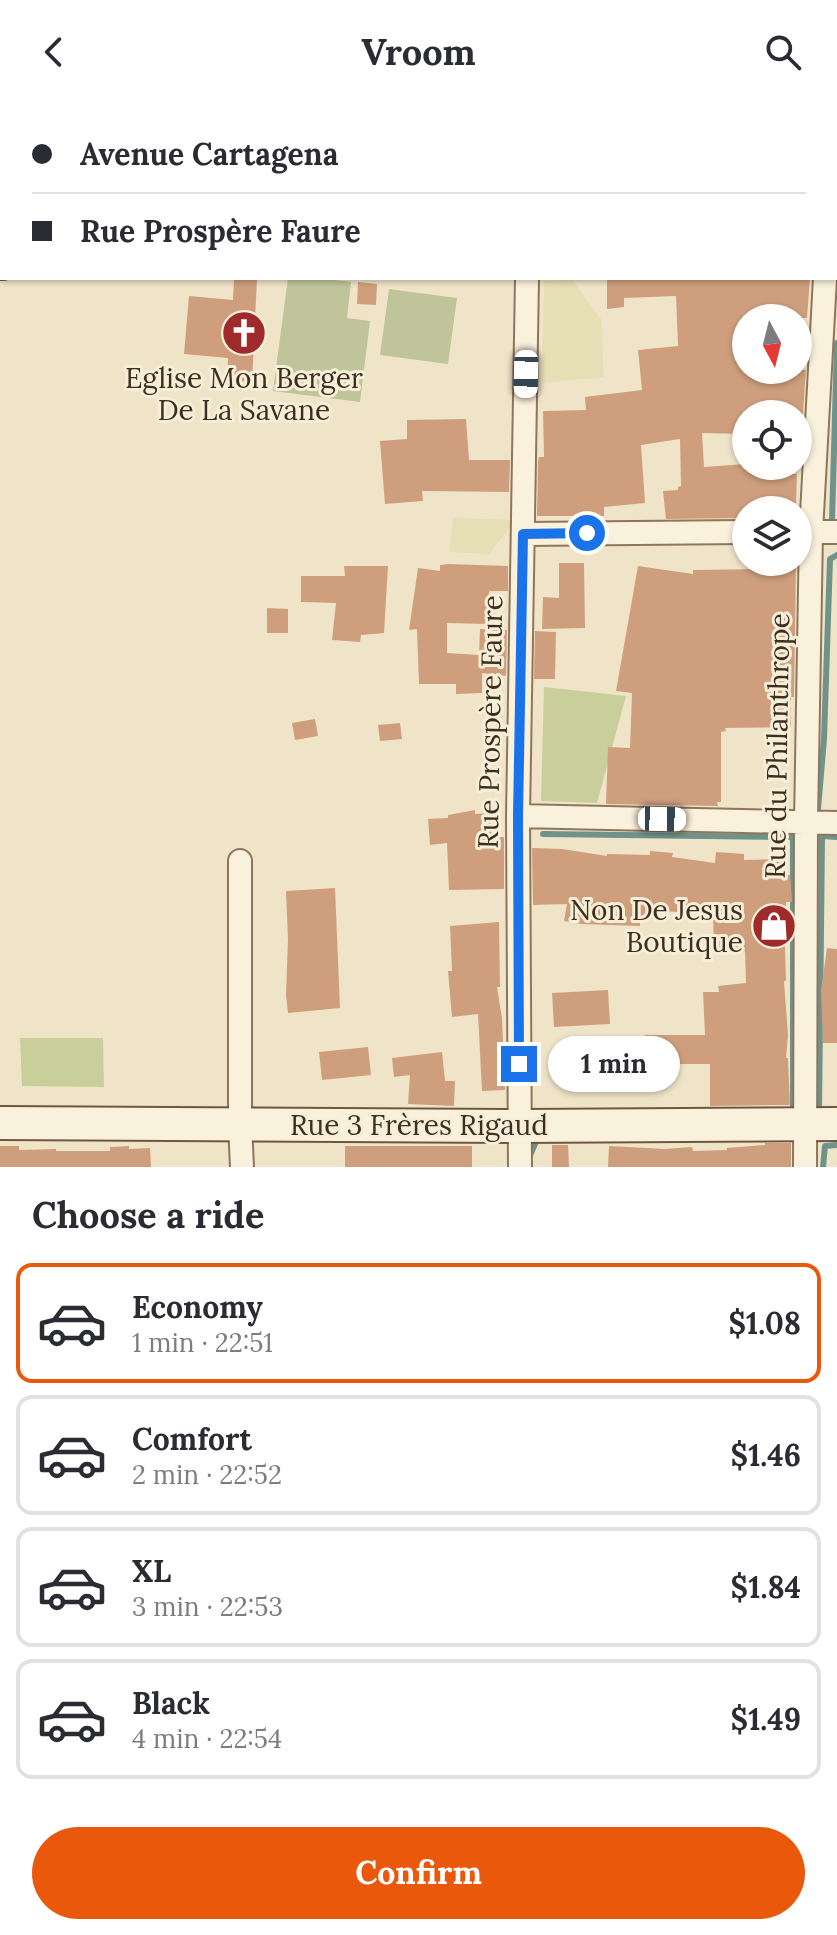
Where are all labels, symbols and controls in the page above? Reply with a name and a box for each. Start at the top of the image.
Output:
text: Vroom [361,29,476,75]
icon: back [32,30,76,74]
icon: search [761,30,805,74]
text: Avenue Cartagena [80,135,338,173]
text: Rue Prospère Faure [80,212,361,250]
north arrow [732,304,812,384]
map controls [732,304,812,576]
church icon: Eglise Mon Berger De La Savane [220,309,268,357]
car [514,350,538,398]
place label: Eglise Mon Berger De La Savane [125,360,363,428]
button: locate [732,400,812,480]
button: layers [732,496,812,576]
route start [569,515,605,551]
street label: Rue Prospère Faure [470,595,510,849]
street label: Rue du Philanthrope [757,613,797,879]
car [638,807,686,831]
place label: Non De Jesus Boutique [570,892,743,960]
shop icon: Non De Jesus Boutique [750,902,798,950]
callout: 1 min [547,1036,679,1092]
route end [501,1046,537,1082]
text: 1 min [581,1047,647,1080]
street label: Rue 3 Frères Rigaud [290,1107,548,1143]
text: Choose a ride [32,1192,264,1238]
icon: car [36,1287,108,1359]
text: Economy [132,1288,263,1326]
text: $1.08 [728,1304,801,1342]
text: 1 min · 22:51 [132,1326,273,1359]
icon: car [36,1419,108,1491]
text: Comfort [132,1420,252,1458]
text: $1.46 [731,1436,801,1474]
text: 2 min · 22:52 [132,1458,282,1491]
icon: car [36,1551,108,1623]
text: XL [132,1552,171,1590]
text: $1.84 [731,1568,801,1606]
text: 3 min · 22:53 [132,1590,283,1623]
icon: car [36,1683,108,1755]
text: Black [132,1684,210,1722]
text: $1.49 [731,1700,801,1738]
text: 4 min · 22:54 [132,1722,282,1755]
button: Confirm [32,1827,805,1919]

